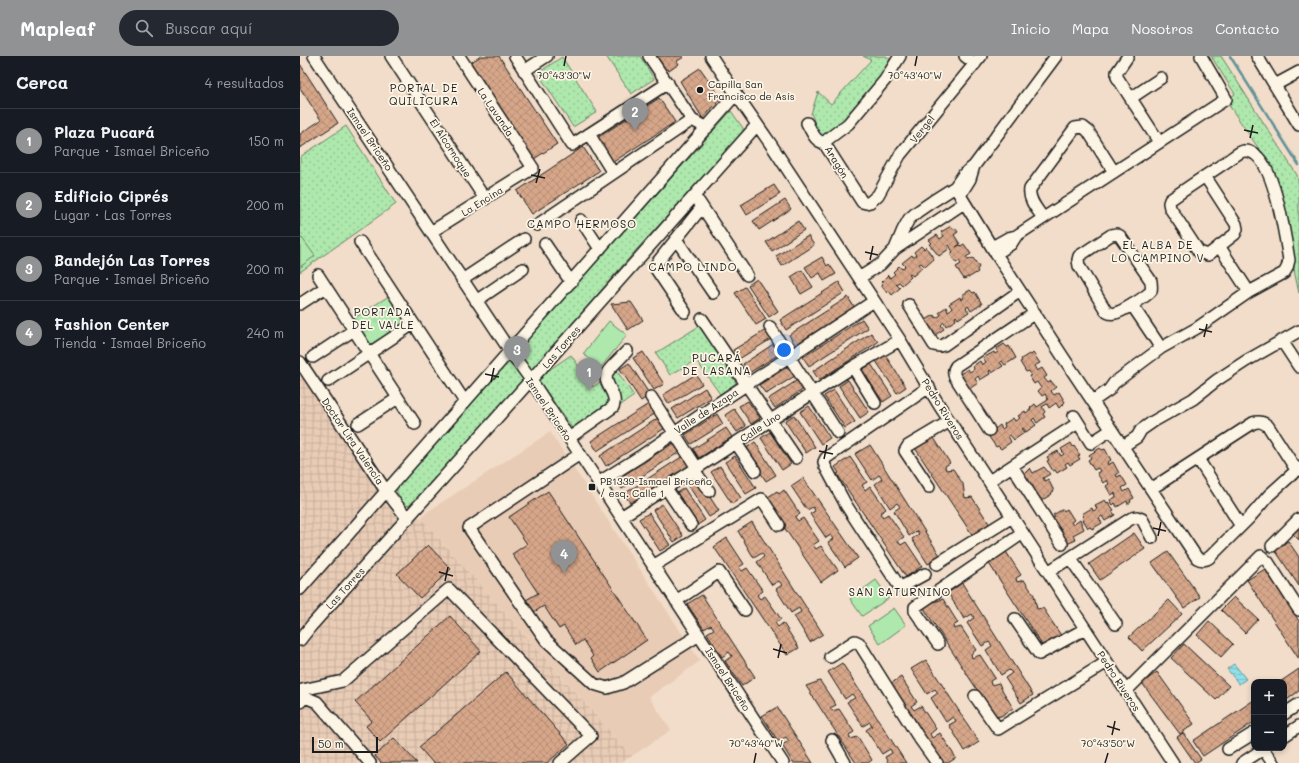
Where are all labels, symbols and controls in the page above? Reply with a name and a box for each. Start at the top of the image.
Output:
search box [119,10,399,46]
text: Mapleaf [20,16,95,41]
icon: search [133,17,155,39]
text: Buscar aquí [165,18,252,38]
text: Inicio [1011,19,1050,38]
text: Mapa [1072,19,1109,38]
text: Nosotros [1131,19,1193,38]
text: Contacto [1215,19,1279,38]
text: 70°43'30"W [537,68,591,82]
text: 70°43'40"W [888,68,942,82]
text: Cerca [16,71,68,93]
text: 4 resultados [205,74,284,91]
place label: Capilla San Francisco de Asís [708,77,795,103]
district label: PORTAL DE QUILICURA [389,80,459,108]
street label: La Lavanda [475,85,517,139]
marker: Capilla San Francisco de Asís [695,85,705,95]
pin: 2 [622,98,648,131]
street label: Ismael Briceño [344,105,396,173]
street label: Vergel [906,112,938,146]
street label: El Alcornoque [427,116,475,180]
text: Plaza Pucará [54,122,155,142]
text: 1 [26,132,32,149]
text: 150 m [248,132,284,149]
text: Parque · Ismael Briceño [54,142,209,159]
street label: Aragón [822,143,852,181]
street label: La Encina [459,183,505,219]
text: Edificio Ciprés [54,186,168,206]
text: 2 [25,196,33,213]
text: 200 m [246,196,284,213]
text: Lugar · Las Torres [54,206,172,223]
district label: CAMPO HERMOSO [527,216,637,231]
district label: EL ALBA DE LO CAMPINO V [1111,237,1205,265]
text: Bandejón Las Torres [54,250,210,270]
district label: CAMPO LINDO [648,259,738,274]
text: 3 [25,260,33,277]
text: 200 m [246,260,284,277]
text: Parque · Ismael Briceño [54,270,209,287]
district label: PORTADA DEL VALLE [351,304,415,332]
text: Fashion Center [54,314,169,334]
street label: Las Torres [539,323,583,371]
text: 4 [25,324,33,341]
text: 240 m [247,324,284,341]
text: Tienda · Ismael Briceño [54,334,206,351]
pin: 3 [504,336,530,369]
your location [774,340,794,360]
district label: PUCARÁ DE LASANA [682,350,752,378]
pin: 1 [576,358,602,391]
street label: Ismael Briceño [523,375,575,443]
street label: Pedro Riveros [919,376,967,442]
street label: Valle de Azapa [671,385,741,437]
street label: Doctor Lira Valencia [319,395,387,487]
street label: Calle Uno [737,409,783,445]
place label: PB1339-Ismael Briceño / esq. Calle 1 [600,474,712,500]
marker: PB1339-Ismael Briceño / esq. Calle 1 [587,482,597,492]
pin: 4 [551,540,577,573]
street label: Las Torres [322,564,368,612]
district label: SAN SATURNINO [849,584,951,599]
street label: Ismael Briceño [702,645,754,714]
street label: Pedro Riveros [1094,648,1144,714]
map controls [1251,679,1287,751]
button: + [1251,679,1287,715]
button: − [1251,715,1287,751]
scale bar [312,735,378,754]
text: 50 m [318,736,344,751]
text: 70°43'40"W [729,736,783,750]
text: 70°43'50"W [1081,736,1135,750]

